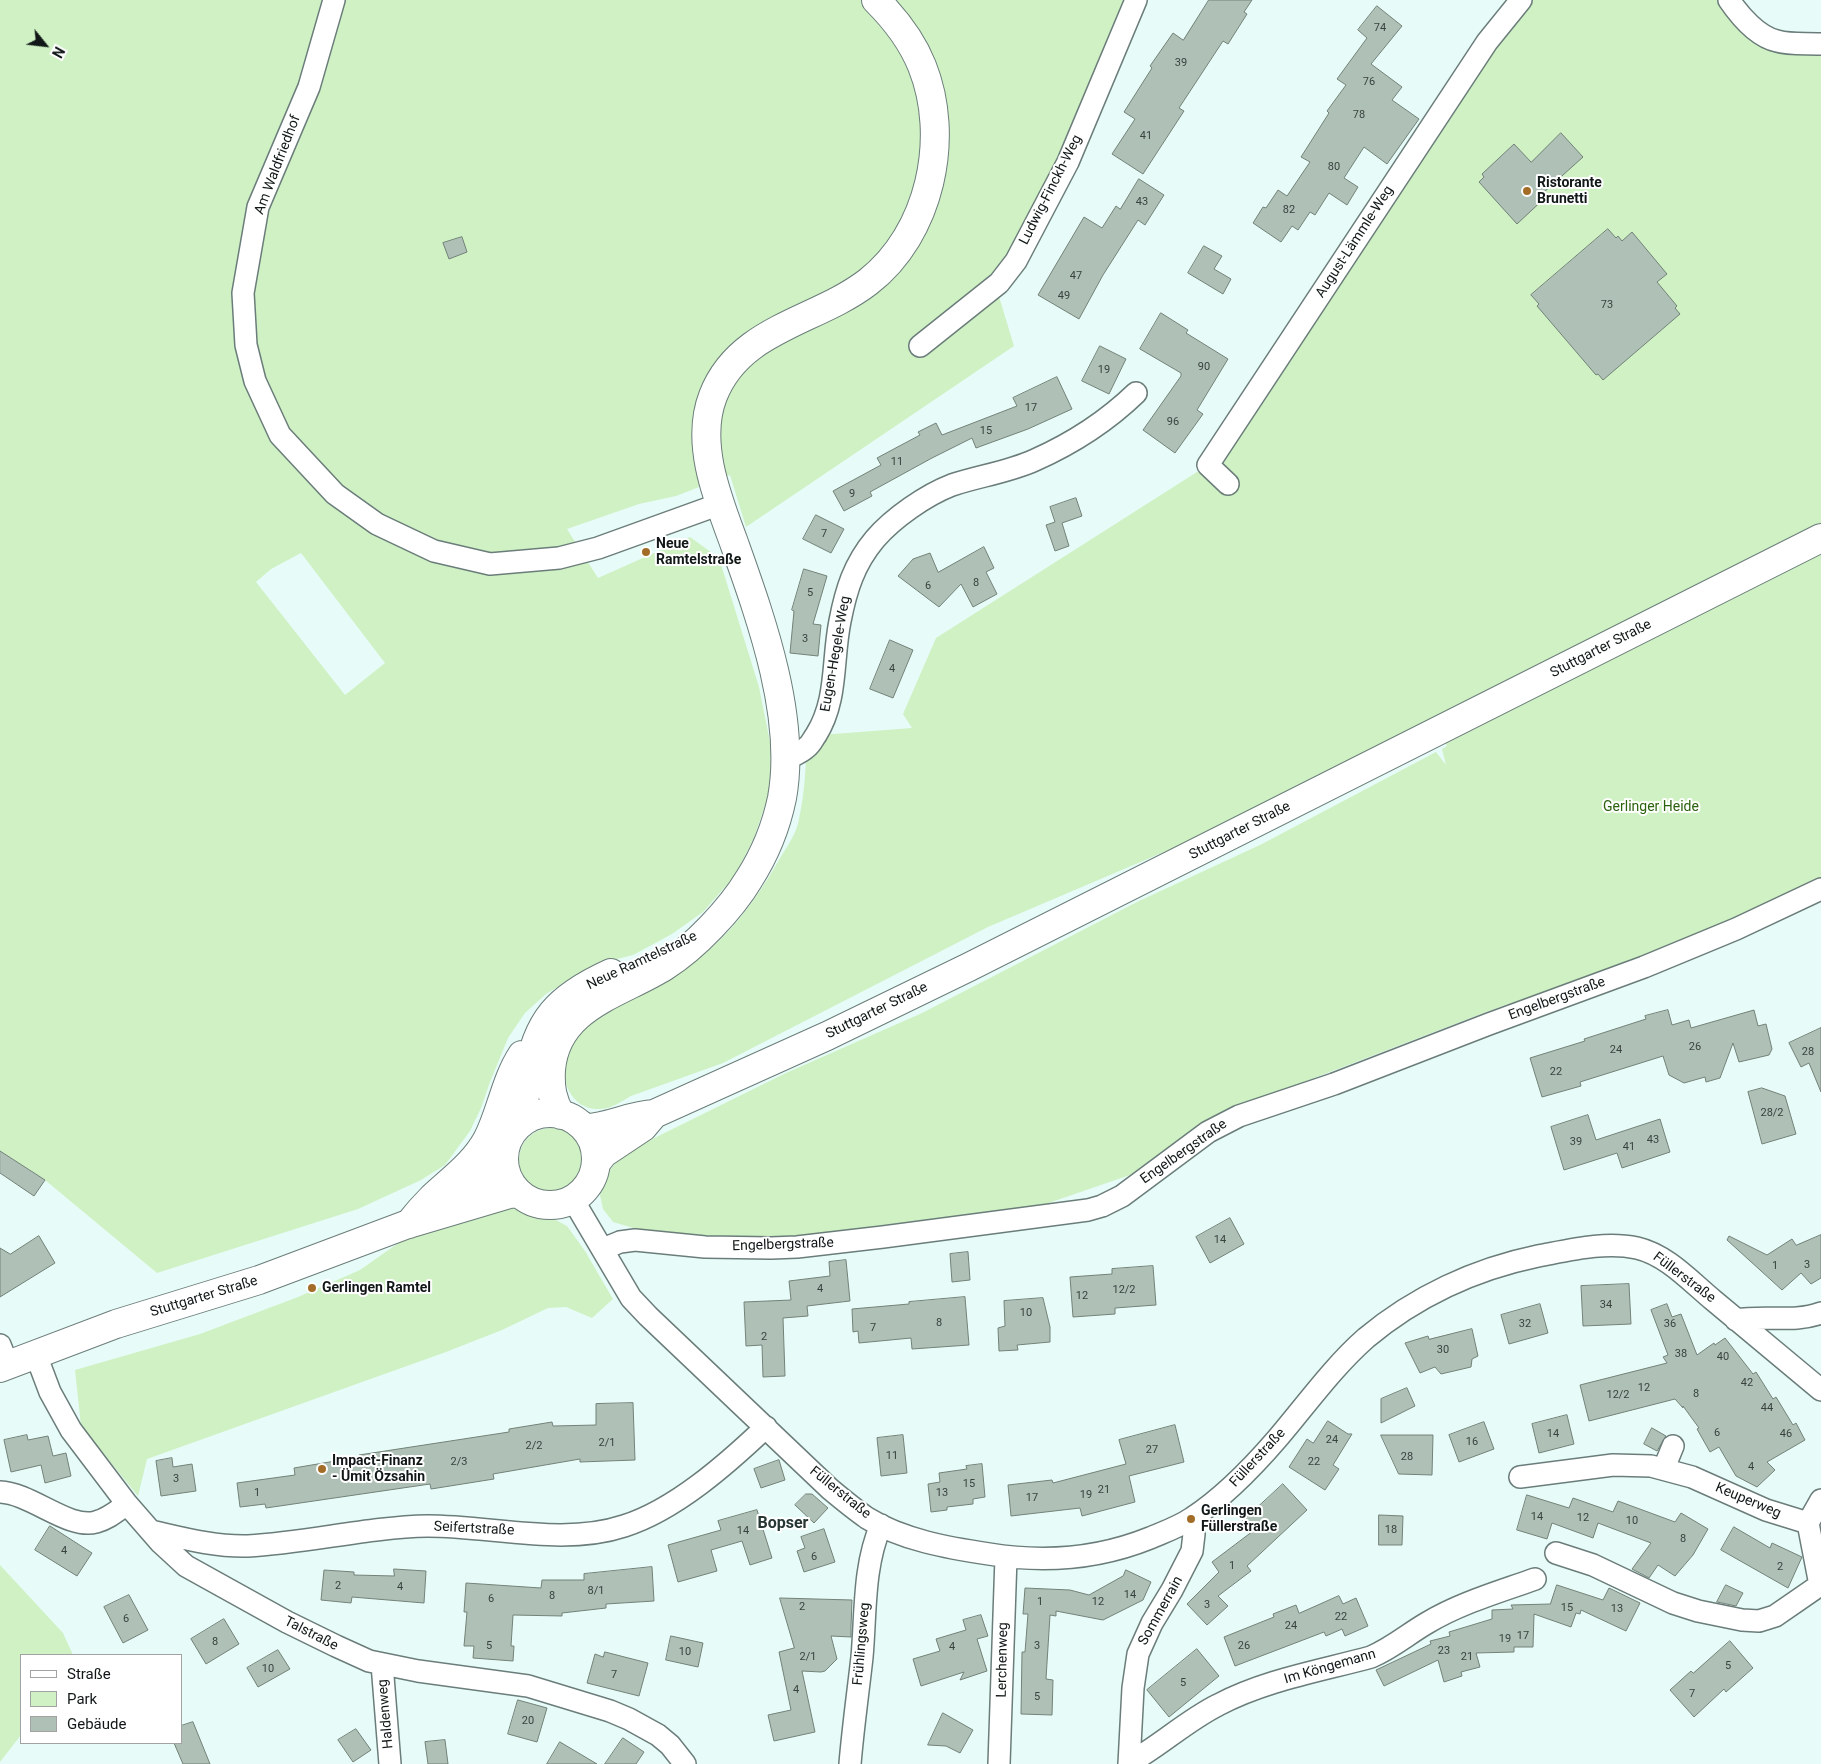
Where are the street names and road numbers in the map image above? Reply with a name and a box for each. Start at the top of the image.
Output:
street label: Am Waldfriedhof [251,113,305,217]
street label: Ludwig-Finckh-Weg [1016,132,1086,248]
street label: August-Lämmle-Weg [1313,183,1397,301]
street label: Eugen-Hegele-Weg [818,595,854,713]
street label: Stuttgarter Straße [1548,616,1654,682]
street label: Stuttgarter Straße [1187,798,1293,864]
street label: Neue Ramtelstraße [584,928,700,994]
street label: Engelbergstraße [1506,974,1608,1024]
street label: Stuttgarter Straße [823,979,931,1043]
street label: Engelbergstraße [1137,1116,1231,1188]
street label: Engelbergstraße [732,1235,834,1255]
street label: Füllerstraße [1649,1249,1719,1307]
street label: Stuttgarter Straße [148,1273,260,1321]
street label: Füllerstraße [1227,1425,1289,1491]
street label: Füllerstraße [806,1463,874,1523]
street label: Keuperweg [1713,1480,1783,1522]
street label: Seifertstraße [433,1519,515,1539]
street label: Sommerrain [1135,1574,1187,1648]
street label: Frühlingsweg [850,1602,874,1686]
street label: Talstraße [281,1613,341,1655]
street label: Lerchenweg [994,1622,1012,1698]
street label: Im Köngemann [1282,1646,1378,1688]
street label: Haldenweg [375,1678,397,1750]

